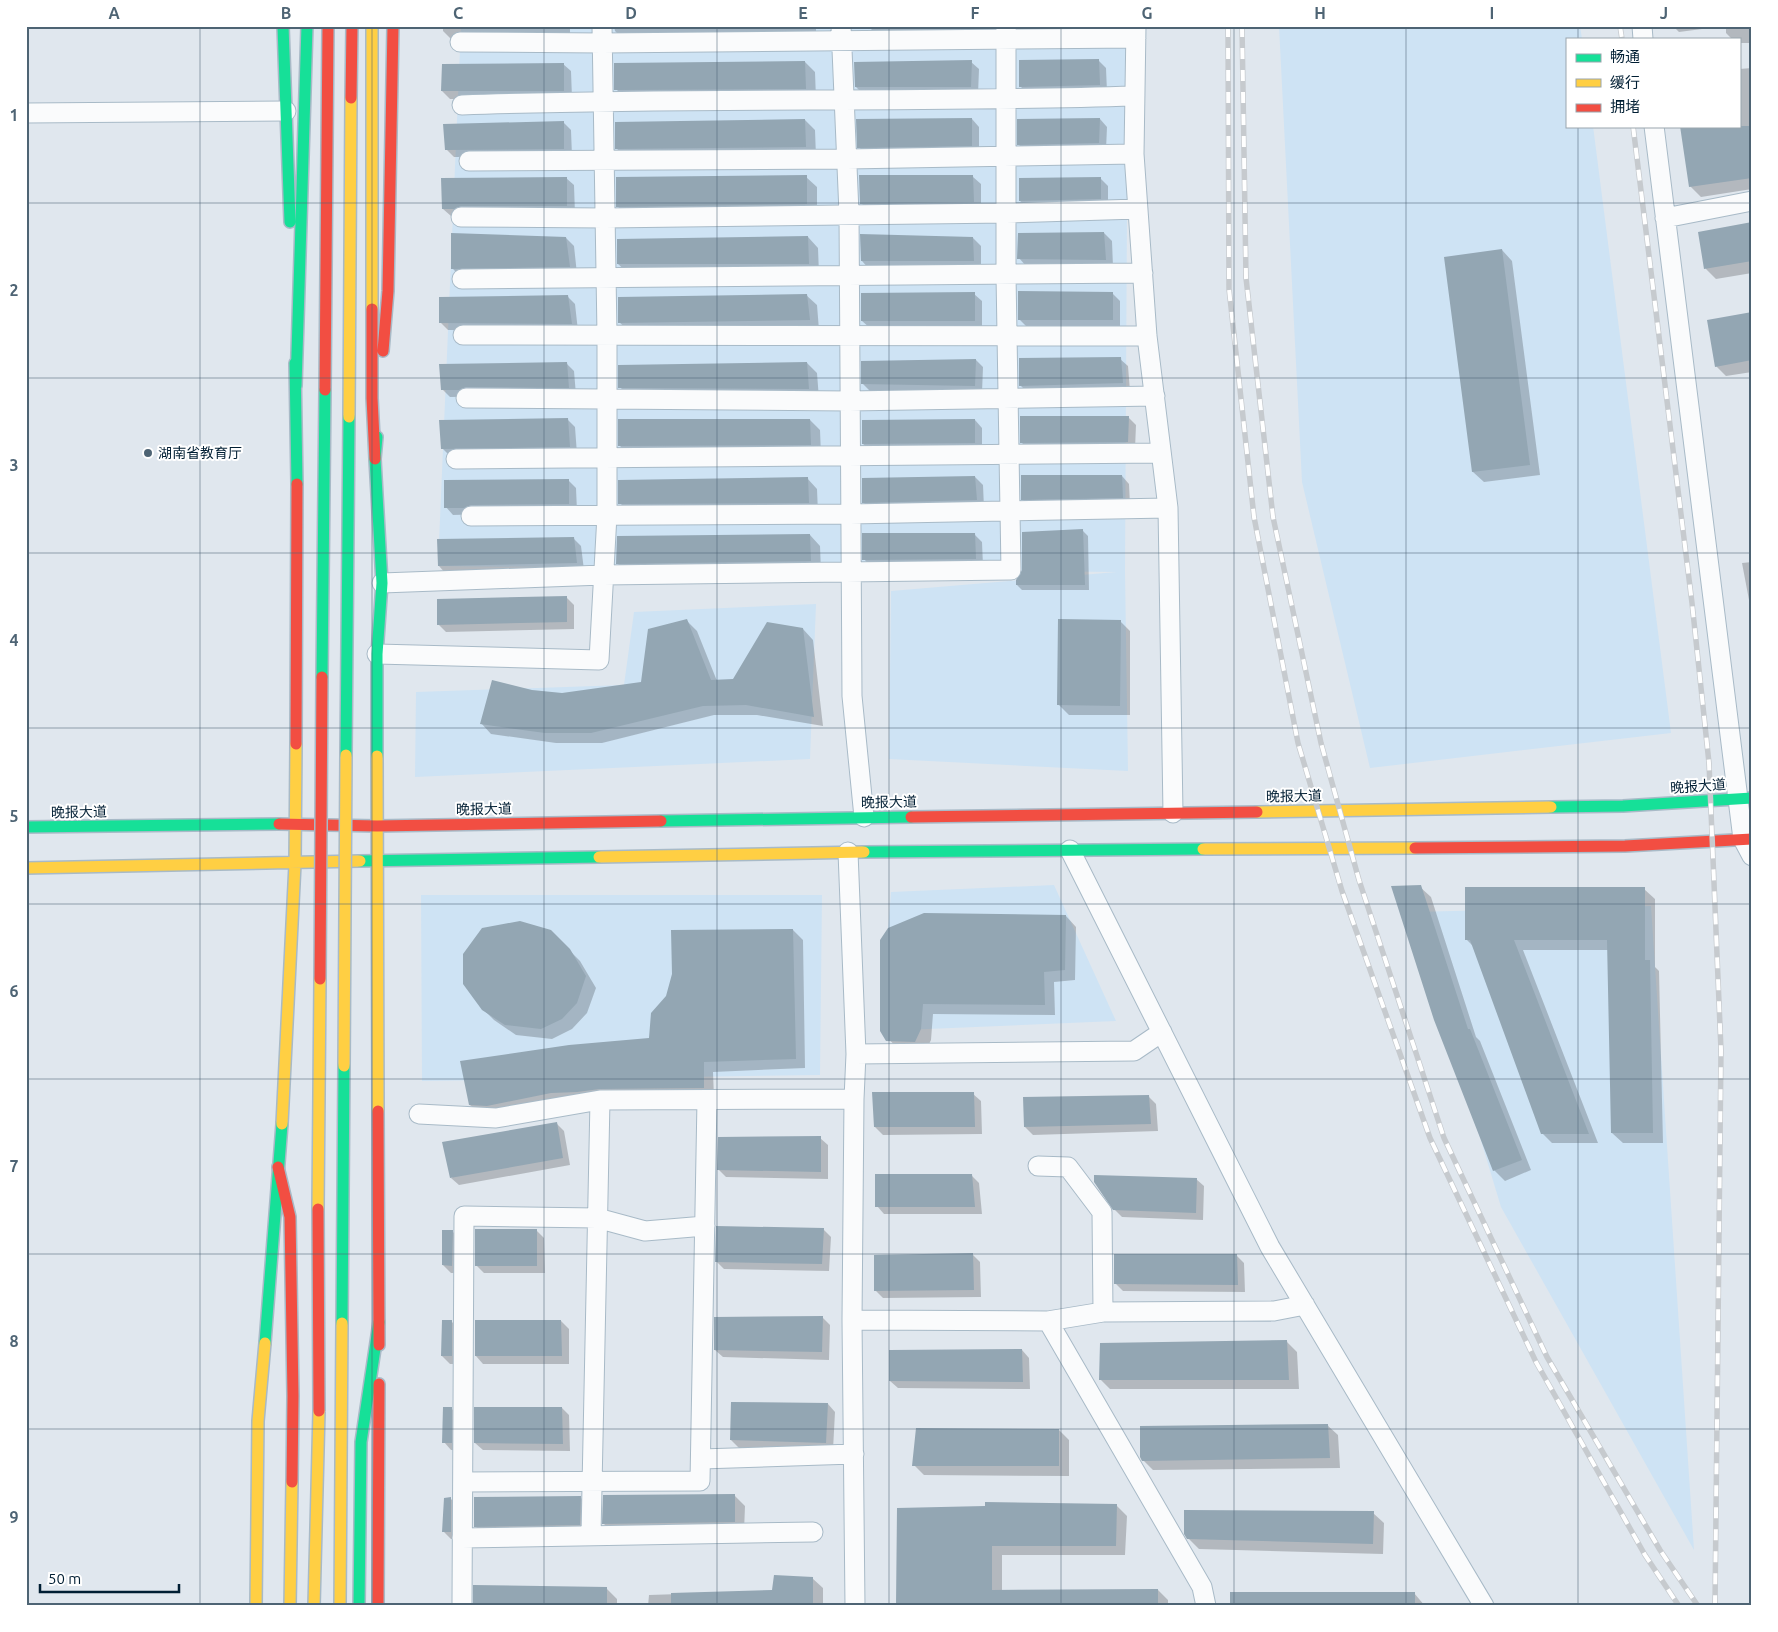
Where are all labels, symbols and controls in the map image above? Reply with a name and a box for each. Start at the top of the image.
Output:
text: A [108,4,120,22]
text: B [281,4,291,22]
text: C [453,4,463,22]
text: D [625,4,637,22]
text: E [798,4,808,22]
text: F [971,4,980,22]
text: G [1141,4,1153,22]
text: H [1314,4,1326,22]
text: I [1490,4,1494,22]
text: J [1660,4,1668,22]
legend [1566,38,1740,128]
text: 畅通 [1610,48,1640,65]
text: 缓行 [1610,74,1640,91]
text: 拥堵 [1610,98,1640,115]
text: 1 [9,106,19,124]
text: 2 [9,281,19,299]
place label: 湖南省教育厅 [158,445,242,461]
marker: 湖南省教育厅 [142,447,154,459]
text: 3 [9,456,19,474]
text: 4 [9,631,19,649]
street label: 晚报大道 [1670,776,1726,796]
street label: 晚报大道 [1266,788,1322,804]
street label: 晚报大道 [861,794,917,810]
street label: 晚报大道 [456,801,512,817]
street label: 晚报大道 [51,804,107,820]
text: 5 [9,807,19,825]
text: 6 [9,982,19,1000]
text: 7 [9,1157,19,1175]
text: 8 [9,1332,19,1350]
text: 9 [9,1508,19,1526]
scale bar [40,1562,179,1594]
text: 50 m [48,1570,81,1587]

